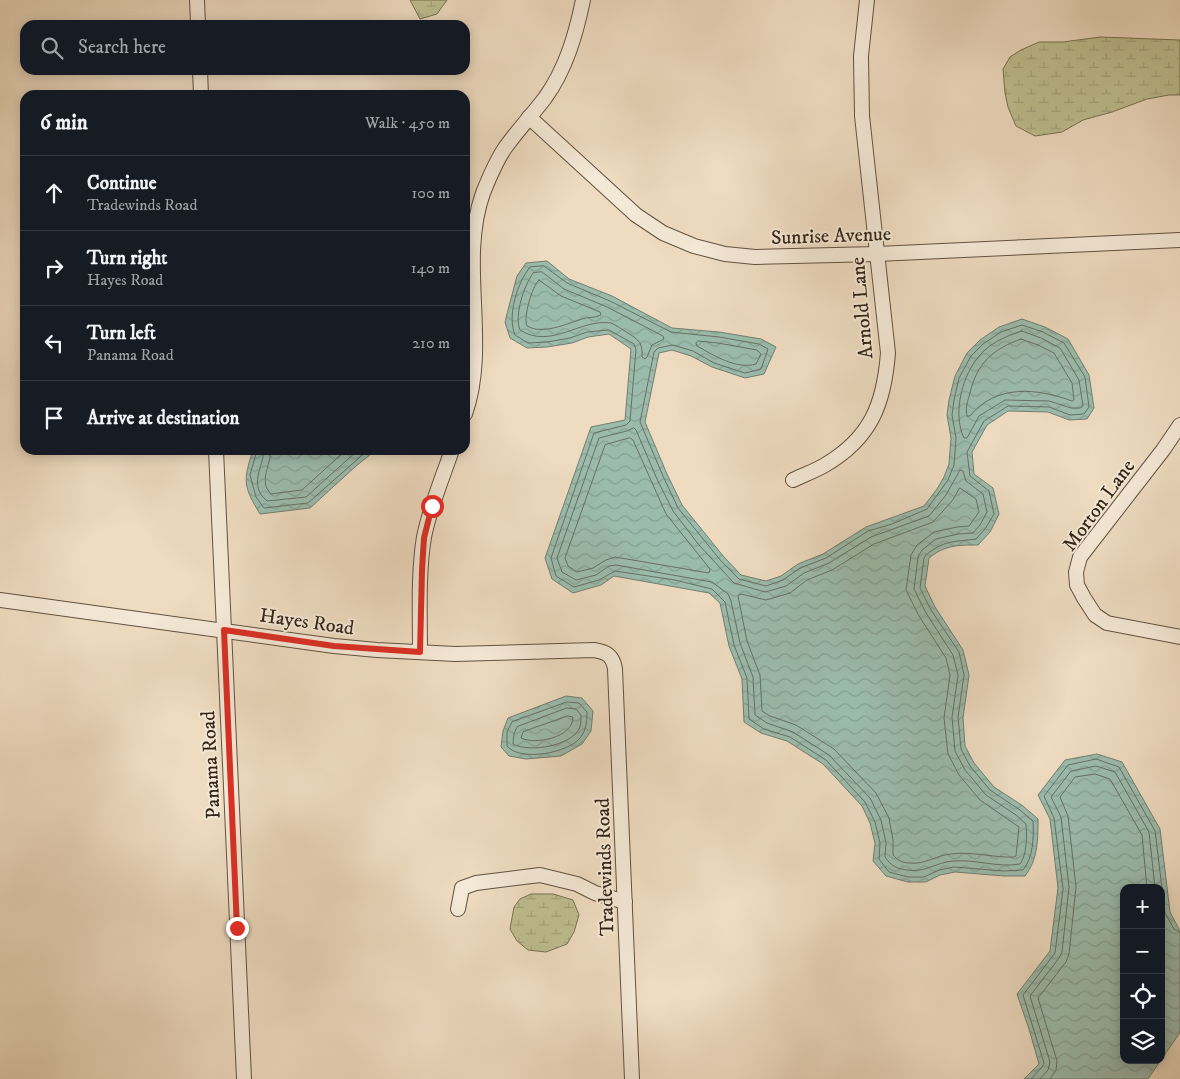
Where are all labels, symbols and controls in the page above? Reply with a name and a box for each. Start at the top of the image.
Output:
search box [20,20,470,75]
icon: search [38,34,66,62]
text: Search here [78,36,166,59]
text: 6 min [40,110,88,136]
text: Walk · 450 m [365,113,450,133]
text: Continue [87,172,157,195]
icon: ahead [40,179,68,207]
text: 100 m [412,183,450,203]
text: Tradewinds Road [87,195,197,215]
street label: Sunrise Avenue [771,222,892,251]
text: Turn right [87,247,167,270]
icon: right [40,254,68,282]
street label: Arnold Lane [846,256,879,360]
text: 140 m [411,258,450,278]
text: Hayes Road [87,270,163,290]
text: Turn left [87,322,156,345]
icon: left [40,329,68,357]
text: 210 m [412,333,450,353]
text: Panama Road [87,345,174,365]
icon: arrive [40,404,68,432]
text: Arrive at destination [87,407,239,430]
street label: Morton Lane [1057,455,1141,557]
route start [421,495,444,518]
street label: Hayes Road [258,603,356,642]
street label: Panama Road [196,710,227,820]
street label: Tradewinds Road [591,798,620,936]
map controls [1120,884,1165,1064]
button: + [1120,884,1165,929]
route end [226,917,249,940]
button: − [1120,929,1165,974]
button: locate [1120,974,1165,1019]
button: layers [1120,1019,1165,1064]

